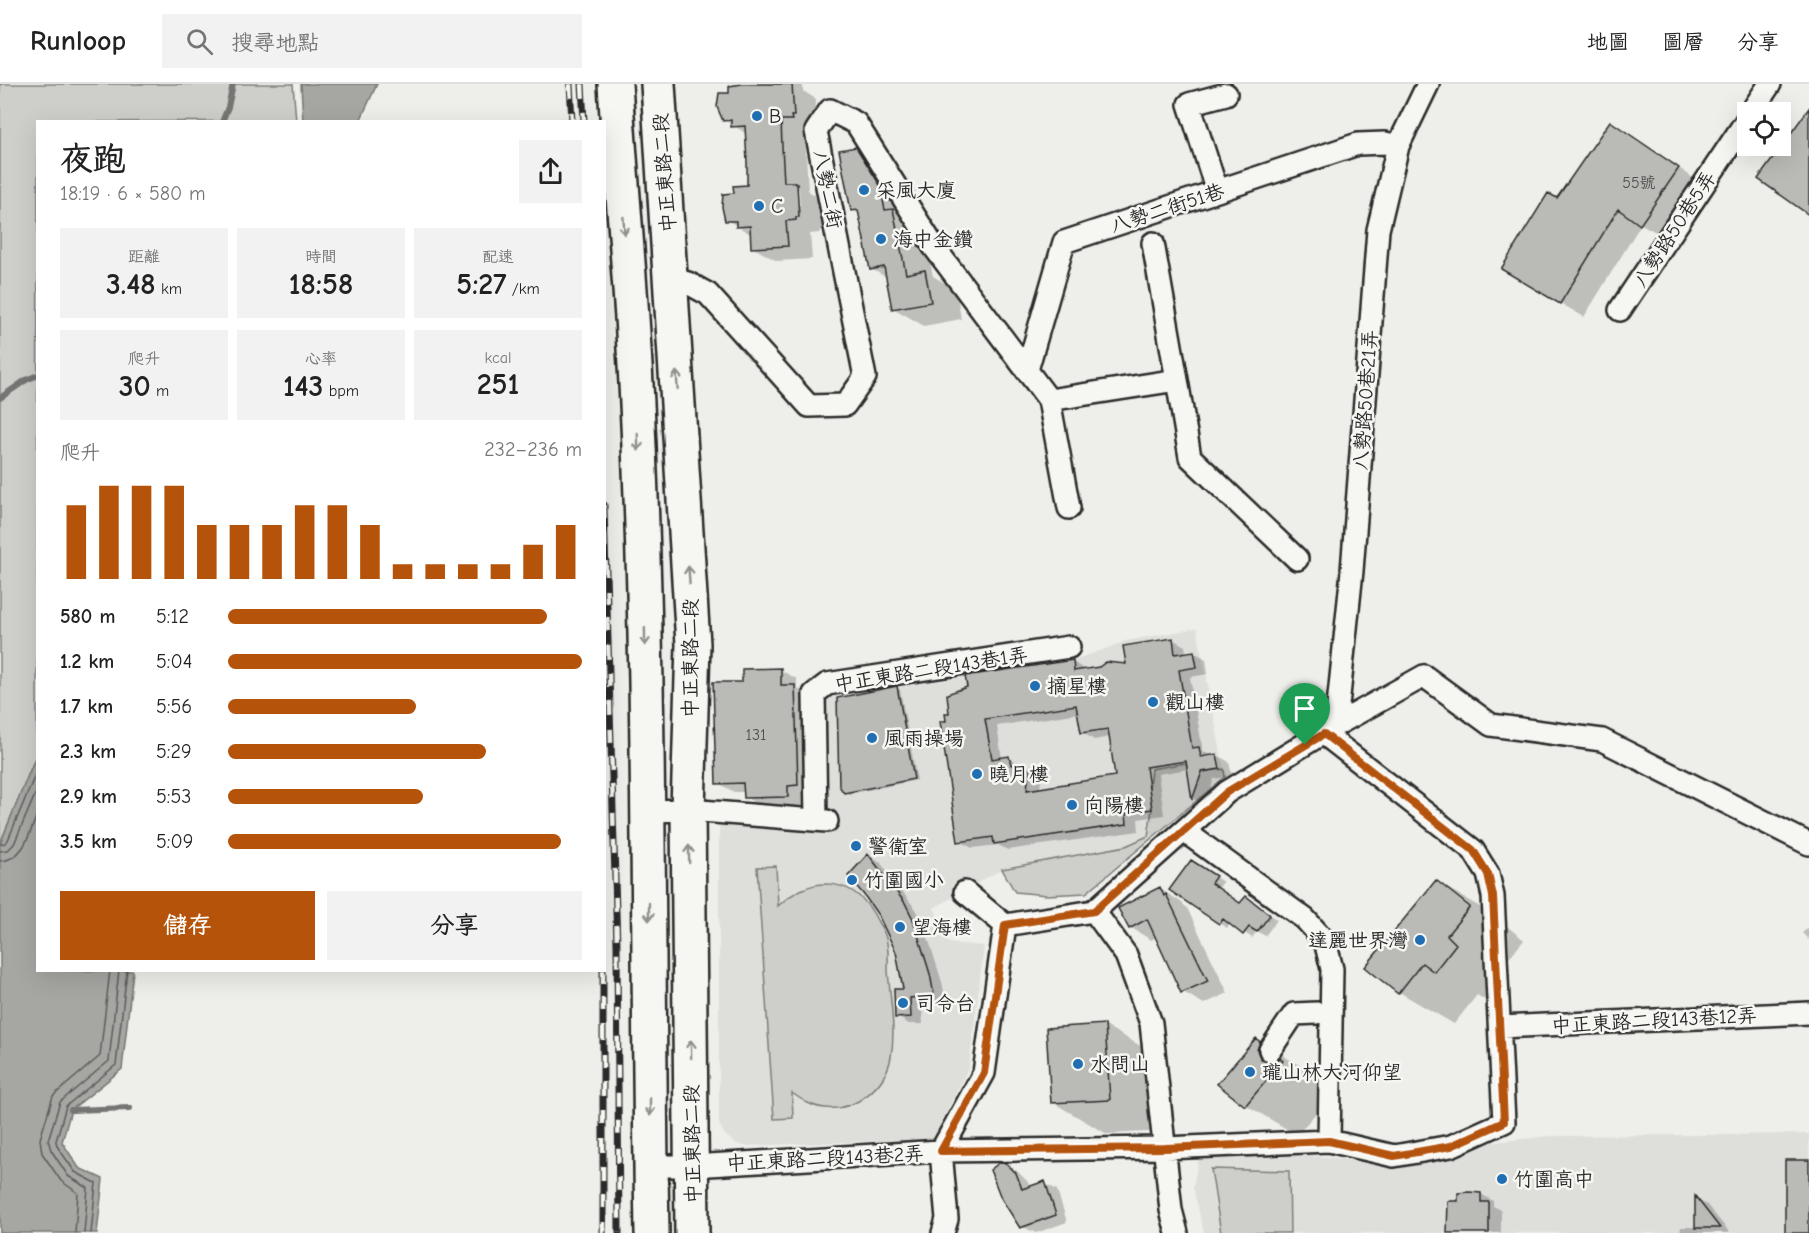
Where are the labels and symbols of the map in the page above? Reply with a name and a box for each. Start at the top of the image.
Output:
place label: B [769,105,781,128]
marker: B [750,109,764,123]
street label: 中正東路二段 [649,112,680,234]
street label: 八勢二街 [809,148,846,231]
street label: 八勢路50巷5弄 [1628,167,1721,292]
house number: 55號 [1622,174,1656,192]
place label: 采風大廈 [876,179,956,202]
street label: 八勢二街51巷 [1107,179,1228,238]
marker: 采風大廈 [857,183,871,197]
place label: C [771,195,783,218]
marker: C [752,199,766,213]
one-way arrow [619,216,630,236]
place label: 海中金鑽 [893,228,973,251]
marker: 海中金鑽 [874,232,888,246]
street label: 八勢路50巷21弄 [1349,329,1382,471]
one-way arrow [671,371,682,391]
one-way arrow [633,431,644,451]
one-way arrow [683,565,694,585]
street label: 中正東路二段 [679,598,702,718]
one-way arrow [639,626,651,646]
street label: 中正東路二段143巷1弄 [833,643,1029,696]
place label: 摘星樓 [1047,675,1107,698]
marker: 摘星樓 [1028,679,1042,693]
pin [1279,683,1330,745]
place label: 觀山樓 [1165,691,1225,714]
marker: 觀山樓 [1146,695,1160,709]
house number: 131 [746,726,766,744]
place label: 風雨操場 [884,727,964,750]
marker: 風雨操場 [865,731,879,745]
place label: 曉月樓 [989,763,1049,786]
marker: 曉月樓 [970,767,984,781]
place label: 向陽樓 [1084,794,1144,817]
marker: 向陽樓 [1065,798,1079,812]
place label: 警衛室 [868,835,928,858]
marker: 警衛室 [849,839,863,853]
one-way arrow [683,844,694,864]
place label: 竹圍國小 [864,869,944,892]
marker: 竹圍國小 [845,873,859,887]
one-way arrow [643,901,655,921]
place label: 望海樓 [912,916,972,939]
marker: 望海樓 [893,920,907,934]
place label: 達麗世界灣 [1308,929,1408,952]
marker: 達麗世界灣 [1413,933,1427,947]
place label: 司令台 [915,992,975,1015]
marker: 司令台 [896,996,910,1010]
street label: 中正東路二段143巷12弄 [1551,1004,1758,1037]
one-way arrow [685,1039,697,1059]
place label: 水問山 [1090,1053,1150,1076]
marker: 水問山 [1071,1057,1085,1071]
place label: 瓏山林大河仰望 [1262,1061,1402,1084]
marker: 瓏山林大河仰望 [1243,1065,1257,1079]
street label: 中正東路二段 [680,1084,705,1204]
one-way arrow [644,1096,656,1116]
street label: 中正東路二段143巷2弄 [725,1142,925,1175]
place label: 竹圍高中 [1514,1168,1594,1191]
marker: 竹圍高中 [1495,1172,1509,1186]

